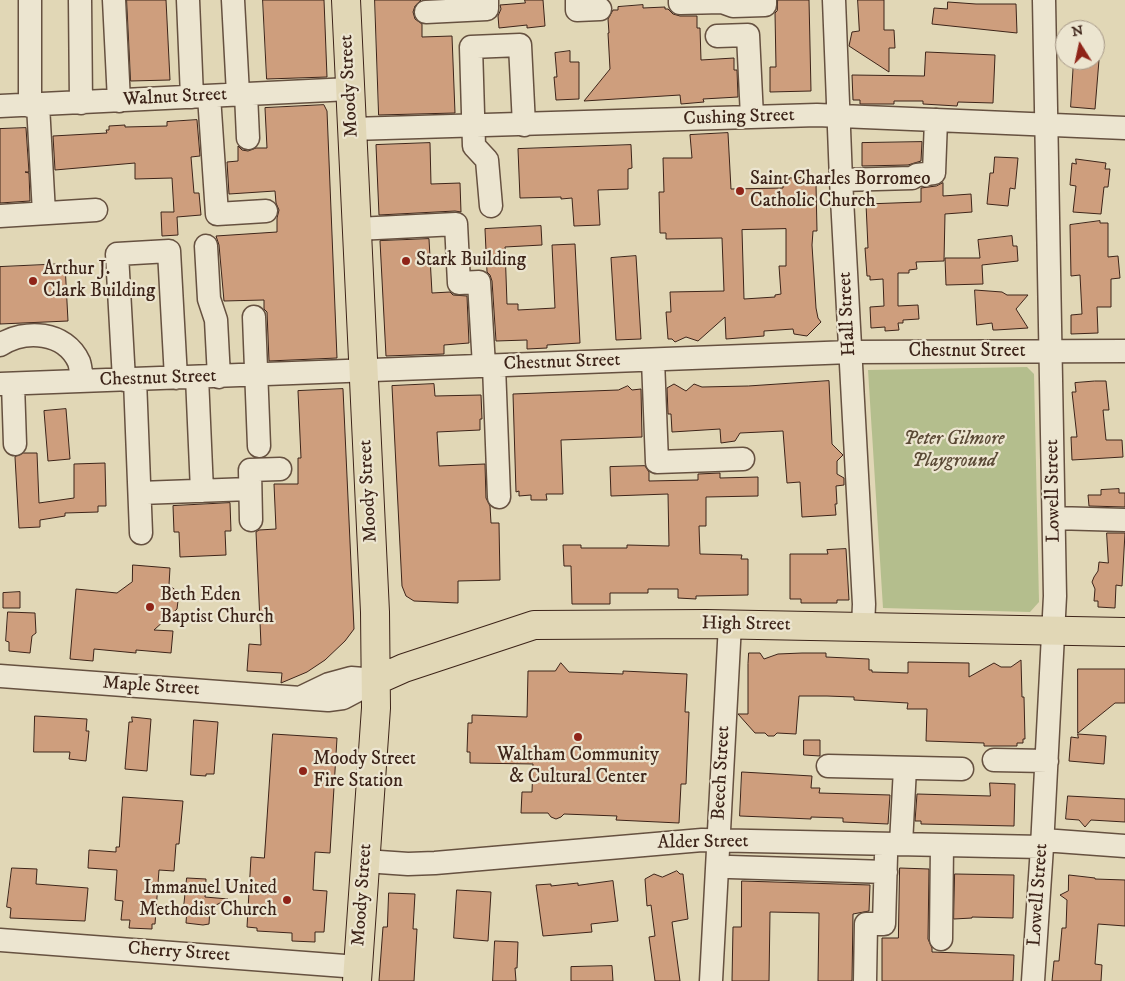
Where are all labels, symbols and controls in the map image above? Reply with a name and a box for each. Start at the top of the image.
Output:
north arrow [1055,20,1105,70]
text: N [1070,21,1085,41]
street label: Moody Street [336,34,364,138]
street label: Walnut Street [122,84,228,112]
street label: Cushing Street [683,105,795,131]
place label: Saint Charles Borromeo Catholic Church [750,169,930,213]
marker: Saint Charles Borromeo Catholic Church [734,185,746,197]
place label: Stark Building [416,250,526,272]
marker: Stark Building [400,255,412,267]
place label: Arthur J. Clark Building [43,259,155,303]
street label: Hall Street [834,271,862,357]
marker: Arthur J. Clark Building [27,275,39,287]
street label: Chestnut Street [909,341,1025,363]
street label: Chestnut Street [503,350,621,376]
street label: Chestnut Street [99,366,217,392]
park label: Peter Gilmore Playground [904,429,1004,473]
street label: Moody Street [355,439,383,543]
street label: Lowell Street [1042,439,1066,543]
place label: Beth Eden Baptist Church [160,585,274,629]
marker: Beth Eden Baptist Church [144,601,156,613]
street label: High Street [701,613,791,637]
street label: Maple Street [102,672,200,702]
street label: Beech Street [708,725,736,821]
marker: Waltham Community & Cultural Center [572,731,584,743]
place label: Waltham Community & Cultural Center [497,745,659,789]
place label: Moody Street Fire Station [313,749,416,793]
marker: Moody Street Fire Station [297,765,309,777]
street label: Alder Street [657,831,749,855]
street label: Moody Street [348,843,378,947]
street label: Lowell Street [1024,843,1054,947]
place label: Immanuel United Methodist Church [139,878,277,922]
marker: Immanuel United Methodist Church [281,894,293,906]
street label: Cherry Street [127,938,231,968]

